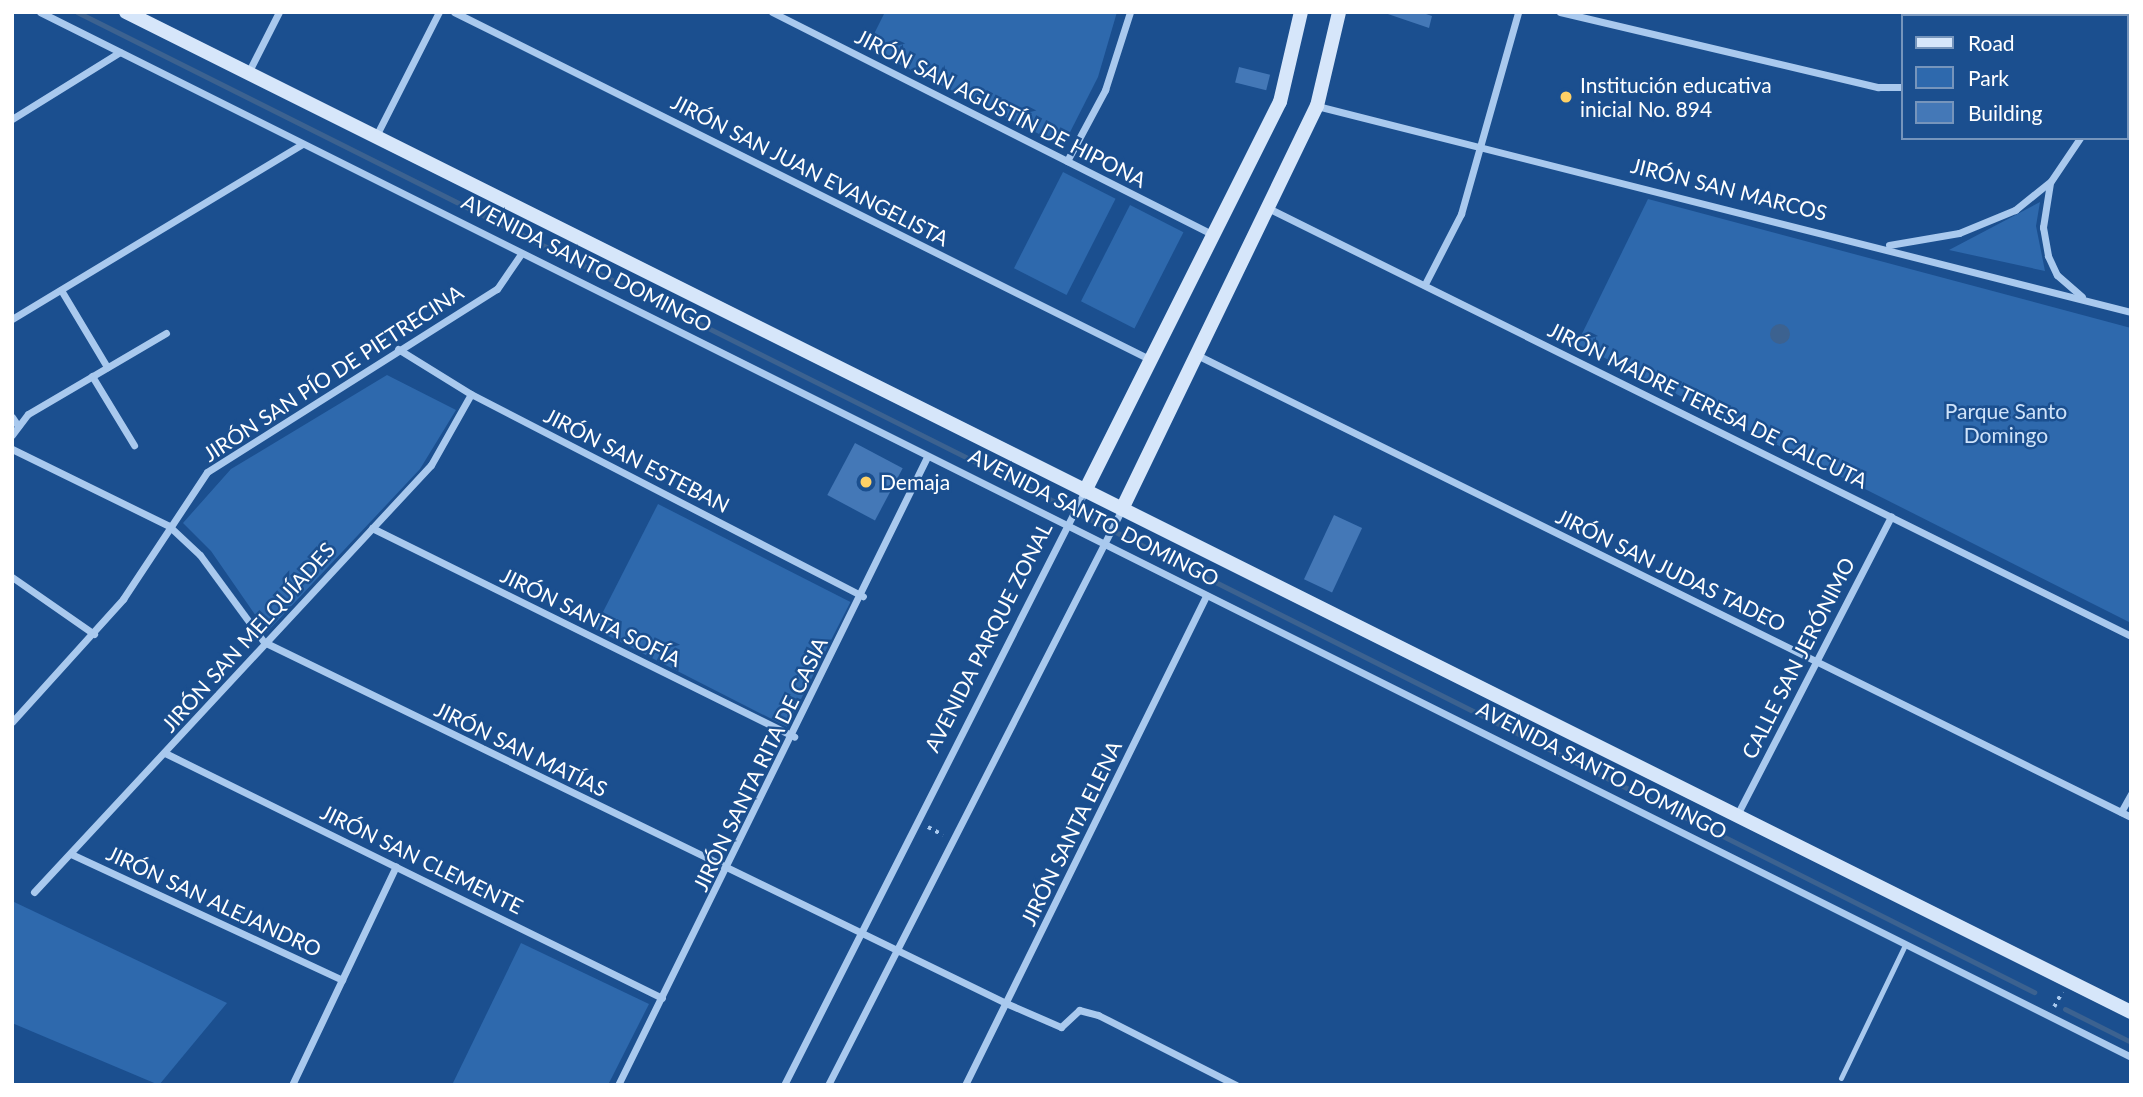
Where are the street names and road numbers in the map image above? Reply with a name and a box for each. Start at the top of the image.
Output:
street label: JIRÓN SAN AGUSTÍN DE HIPONA [851,23,1151,193]
street label: JIRÓN SAN JUAN EVANGELISTA [667,89,953,251]
street label: JIRÓN SAN MARCOS [1628,152,1830,226]
street label: AVENIDA SANTO DOMINGO [457,189,717,337]
street label: JIRÓN SAN PÍO DE PIETRECINA [198,279,468,467]
street label: JIRÓN MADRE TERESA DE CALCUTA [1544,316,1872,494]
street label: JIRÓN SAN ESTEBAN [540,402,734,518]
street label: AVENIDA SANTO DOMINGO [964,443,1224,591]
street label: JIRÓN SAN JUDAS TADEO [1552,503,1790,637]
street label: AVENIDA PARQUE ZONAL [919,518,1057,756]
street label: JIRÓN SAN MELQUÍADES [156,537,340,737]
street label: CALLE SAN JERÓNIMO [1736,553,1860,763]
street label: JIRÓN SANTA SOFÍA [496,562,686,672]
street label: JIRÓN SANTA RITA DE CASIA [687,632,833,896]
street label: JIRÓN SAN MATÍAS [431,696,611,802]
street label: AVENIDA SANTO DOMINGO [1472,696,1732,844]
street label: JIRÓN SANTA ELENA [1015,736,1127,930]
street label: JIRÓN SAN CLEMENTE [317,799,527,919]
street label: JIRÓN SAN ALEJANDRO [102,840,326,962]

